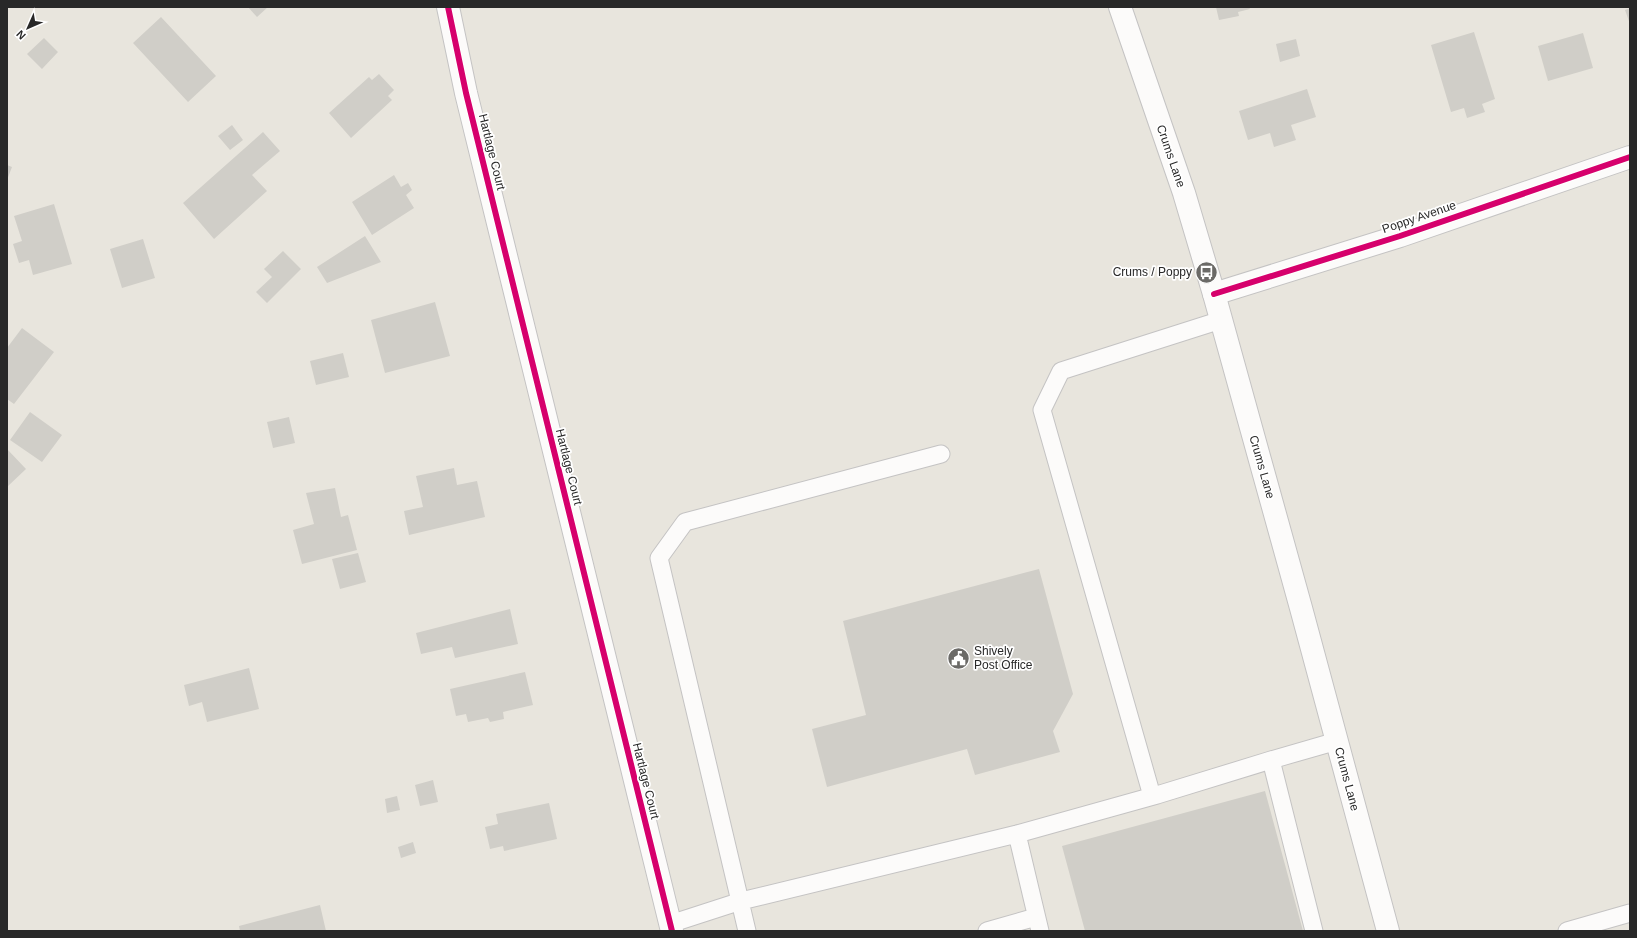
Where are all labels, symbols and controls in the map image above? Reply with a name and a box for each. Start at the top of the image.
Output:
north arrow [8,8,48,48]
text: N [14,28,28,42]
street label: Hartlage Court [476,112,508,192]
street label: Crums Lane [1154,123,1188,189]
street label: Poppy Avenue [1380,198,1458,236]
bus stop icon: Crums / Poppy [1194,259,1220,285]
place label: Crums / Poppy [1113,265,1192,279]
street label: Hartlage Court [553,427,585,507]
street label: Crums Lane [1246,434,1278,501]
place label: Shively Post Office [974,644,1033,672]
public building icon: Shively Post Office [945,645,971,671]
street label: Hartlage Court [630,741,662,821]
street label: Crums Lane [1332,746,1362,813]

